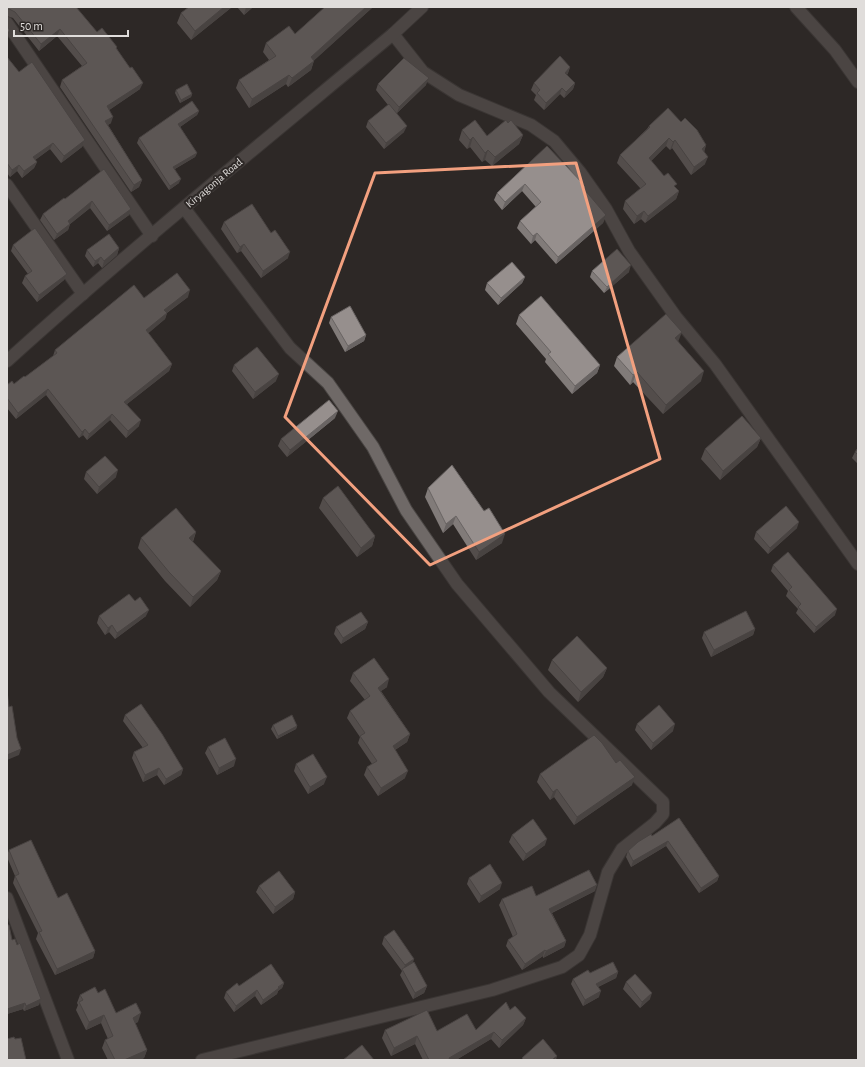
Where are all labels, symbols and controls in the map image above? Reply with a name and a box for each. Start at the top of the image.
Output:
scale bar [14,12,128,38]
text: 50 m [20,20,43,32]
street label: Kiryagonja Road [184,156,245,210]

